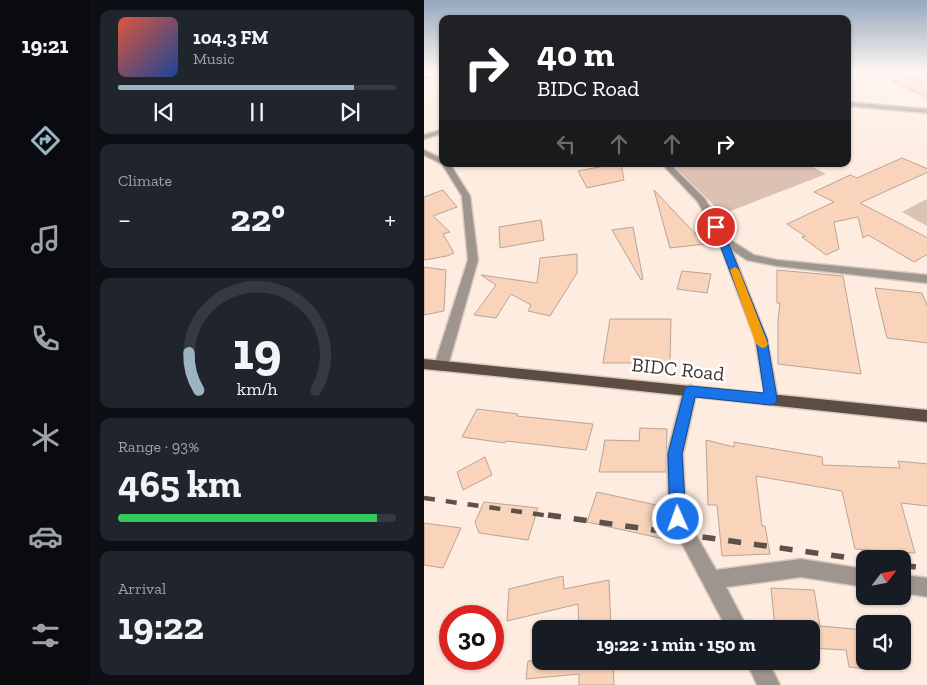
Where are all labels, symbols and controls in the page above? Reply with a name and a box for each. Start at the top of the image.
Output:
text: 104.3 FM [193,26,268,49]
text: 19:21 [22,32,68,59]
text: 40 m [537,33,614,75]
icon: right [454,35,519,100]
text: Music [193,49,235,68]
text: BIDC Road [537,75,639,102]
icon: previous [150,98,178,126]
icon: pause [243,98,271,126]
icon: next [336,98,364,126]
icon: directions [28,123,63,158]
icon: left [552,130,580,158]
icon: ahead [605,130,633,158]
icon: ahead [658,130,686,158]
icon: right [711,130,739,158]
text: Climate [118,171,172,190]
text: 22° [230,195,285,241]
text: − [118,203,131,236]
text: + [384,203,396,236]
pin [695,206,737,248]
icon: arrive [702,213,730,241]
icon: music [28,222,63,257]
text: 19 [233,320,281,382]
icon: phone [28,321,63,356]
street label: BIDC Road [630,352,726,386]
text: km/h [237,378,277,400]
icon: climate [28,420,63,455]
text: Range · 93% [118,437,199,456]
text: 465 km [118,461,241,507]
position arrow [651,492,703,544]
icon: car [28,519,63,554]
north arrow [856,550,912,605]
map controls [856,550,911,670]
text: Arrival [118,579,166,598]
text: 19:22 [118,603,204,649]
speed limit sign: 30 [439,605,504,670]
button: sound [856,615,911,670]
icon: filters [28,618,63,653]
text: 19:22 · 1 min · 150 m [596,633,756,656]

